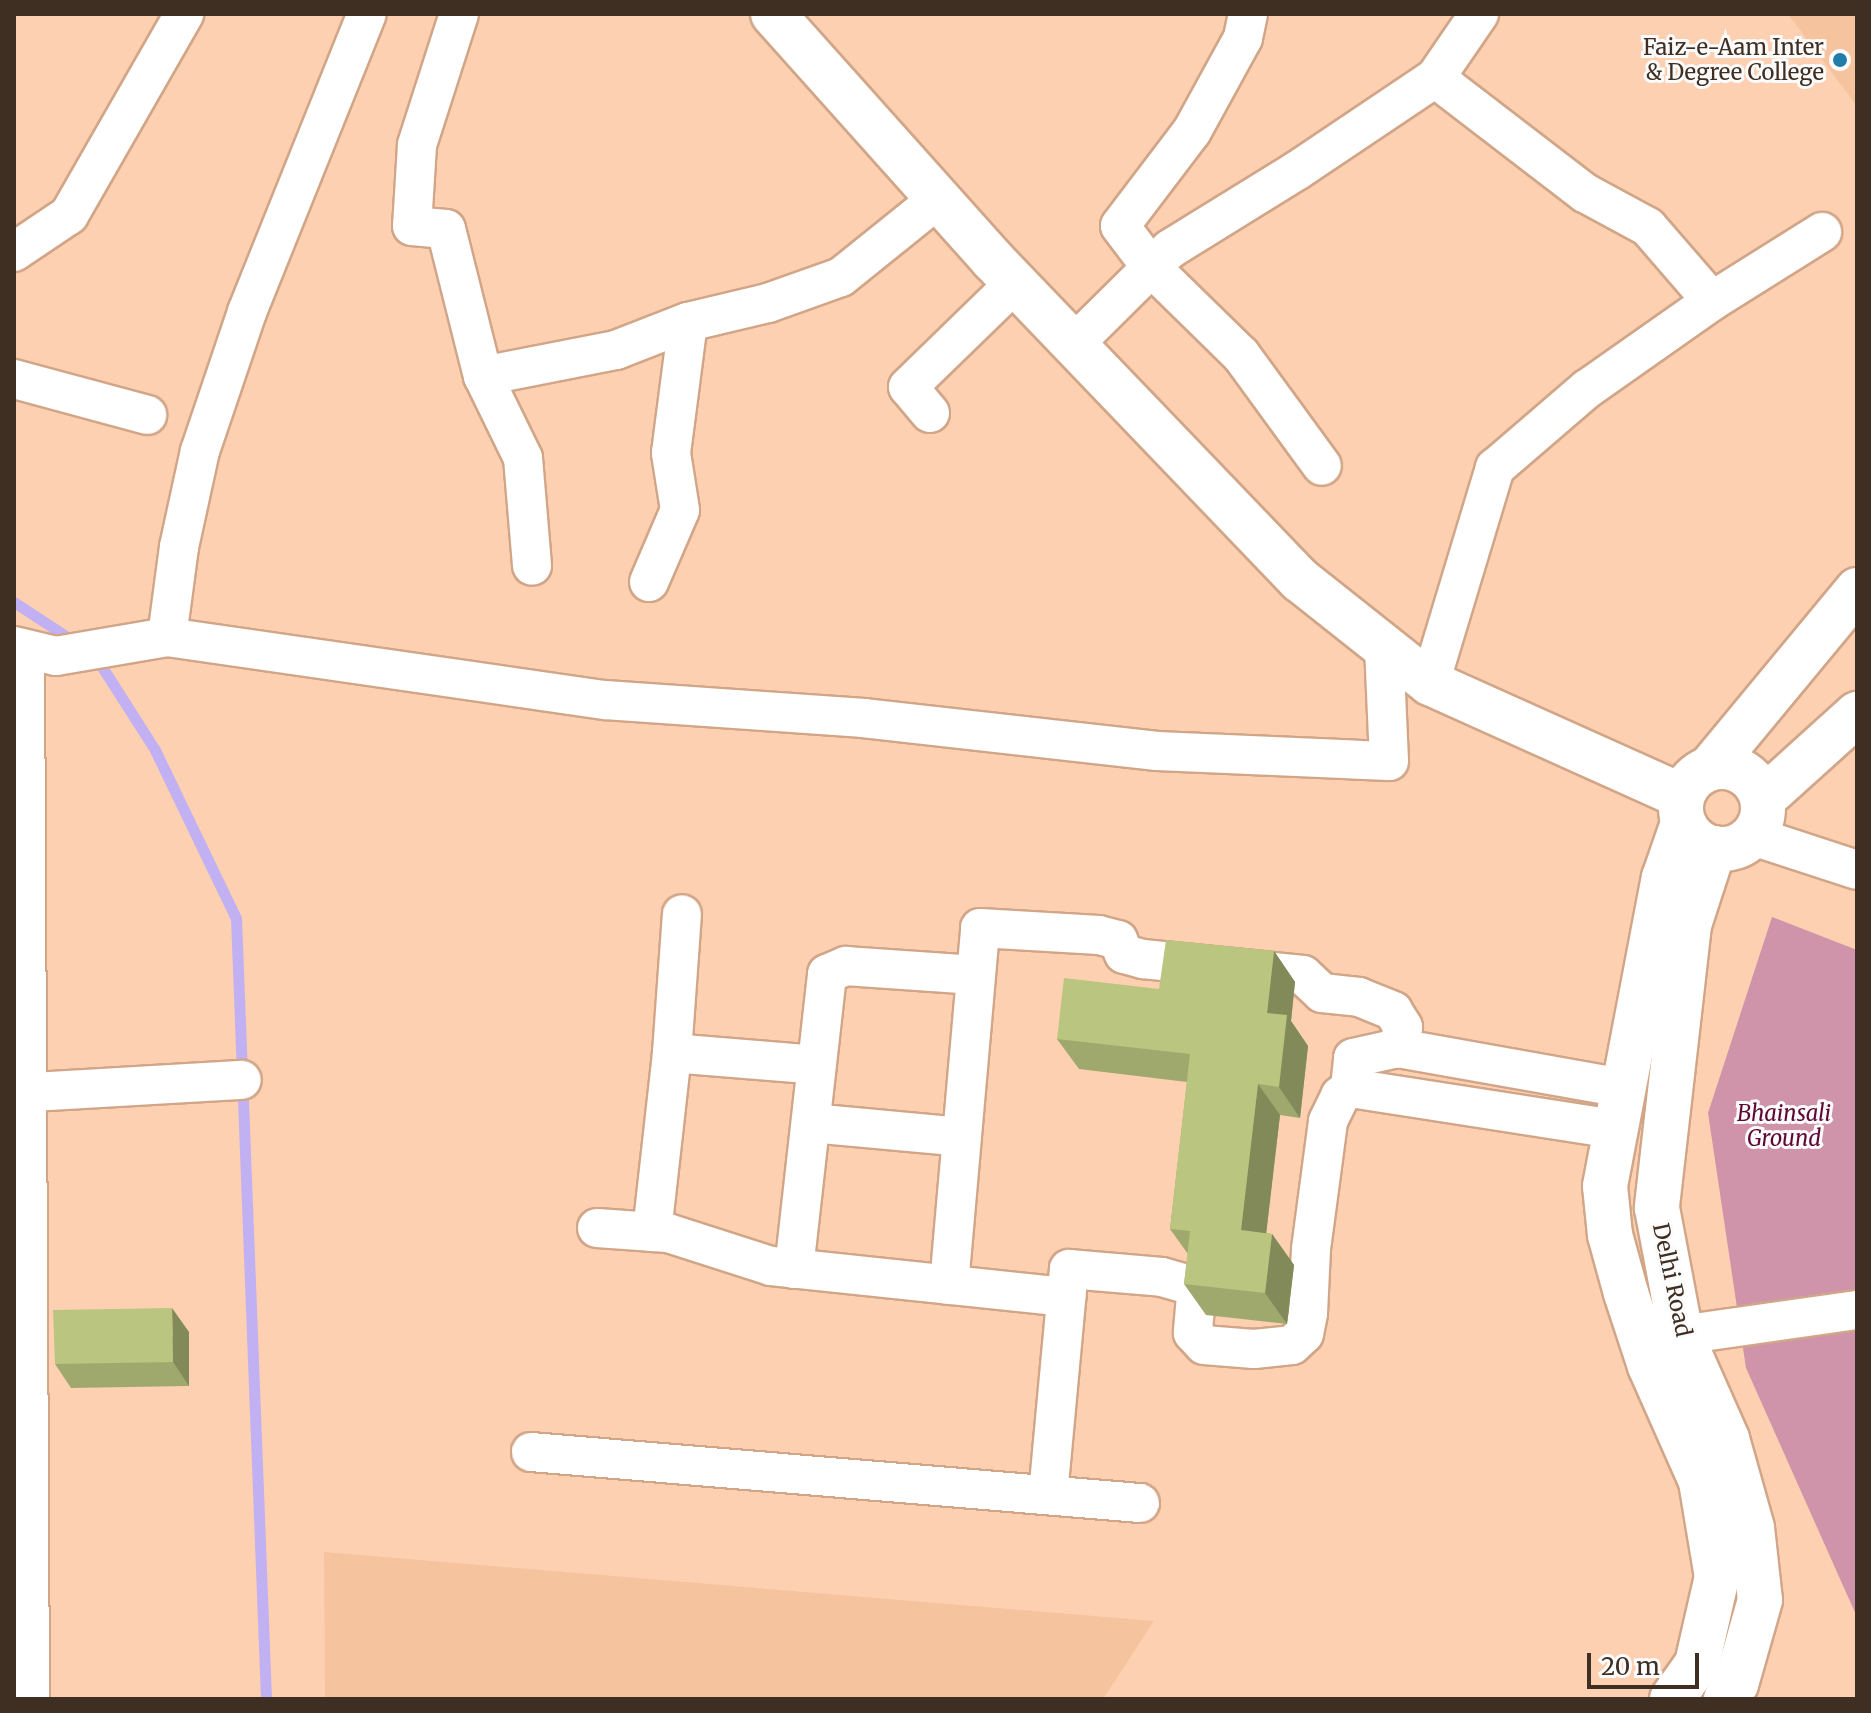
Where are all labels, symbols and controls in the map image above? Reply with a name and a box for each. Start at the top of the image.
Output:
place label: Faiz-e-Aam Inter & Degree College [1643,34,1824,86]
marker: Faiz-e-Aam Inter & Degree College [1831,51,1849,69]
park label: Bhainsali Ground [1737,1100,1831,1152]
street label: Delhi Road [1647,1221,1697,1339]
scale bar [1591,1637,1703,1687]
text: 20 m [1601,1651,1660,1682]

